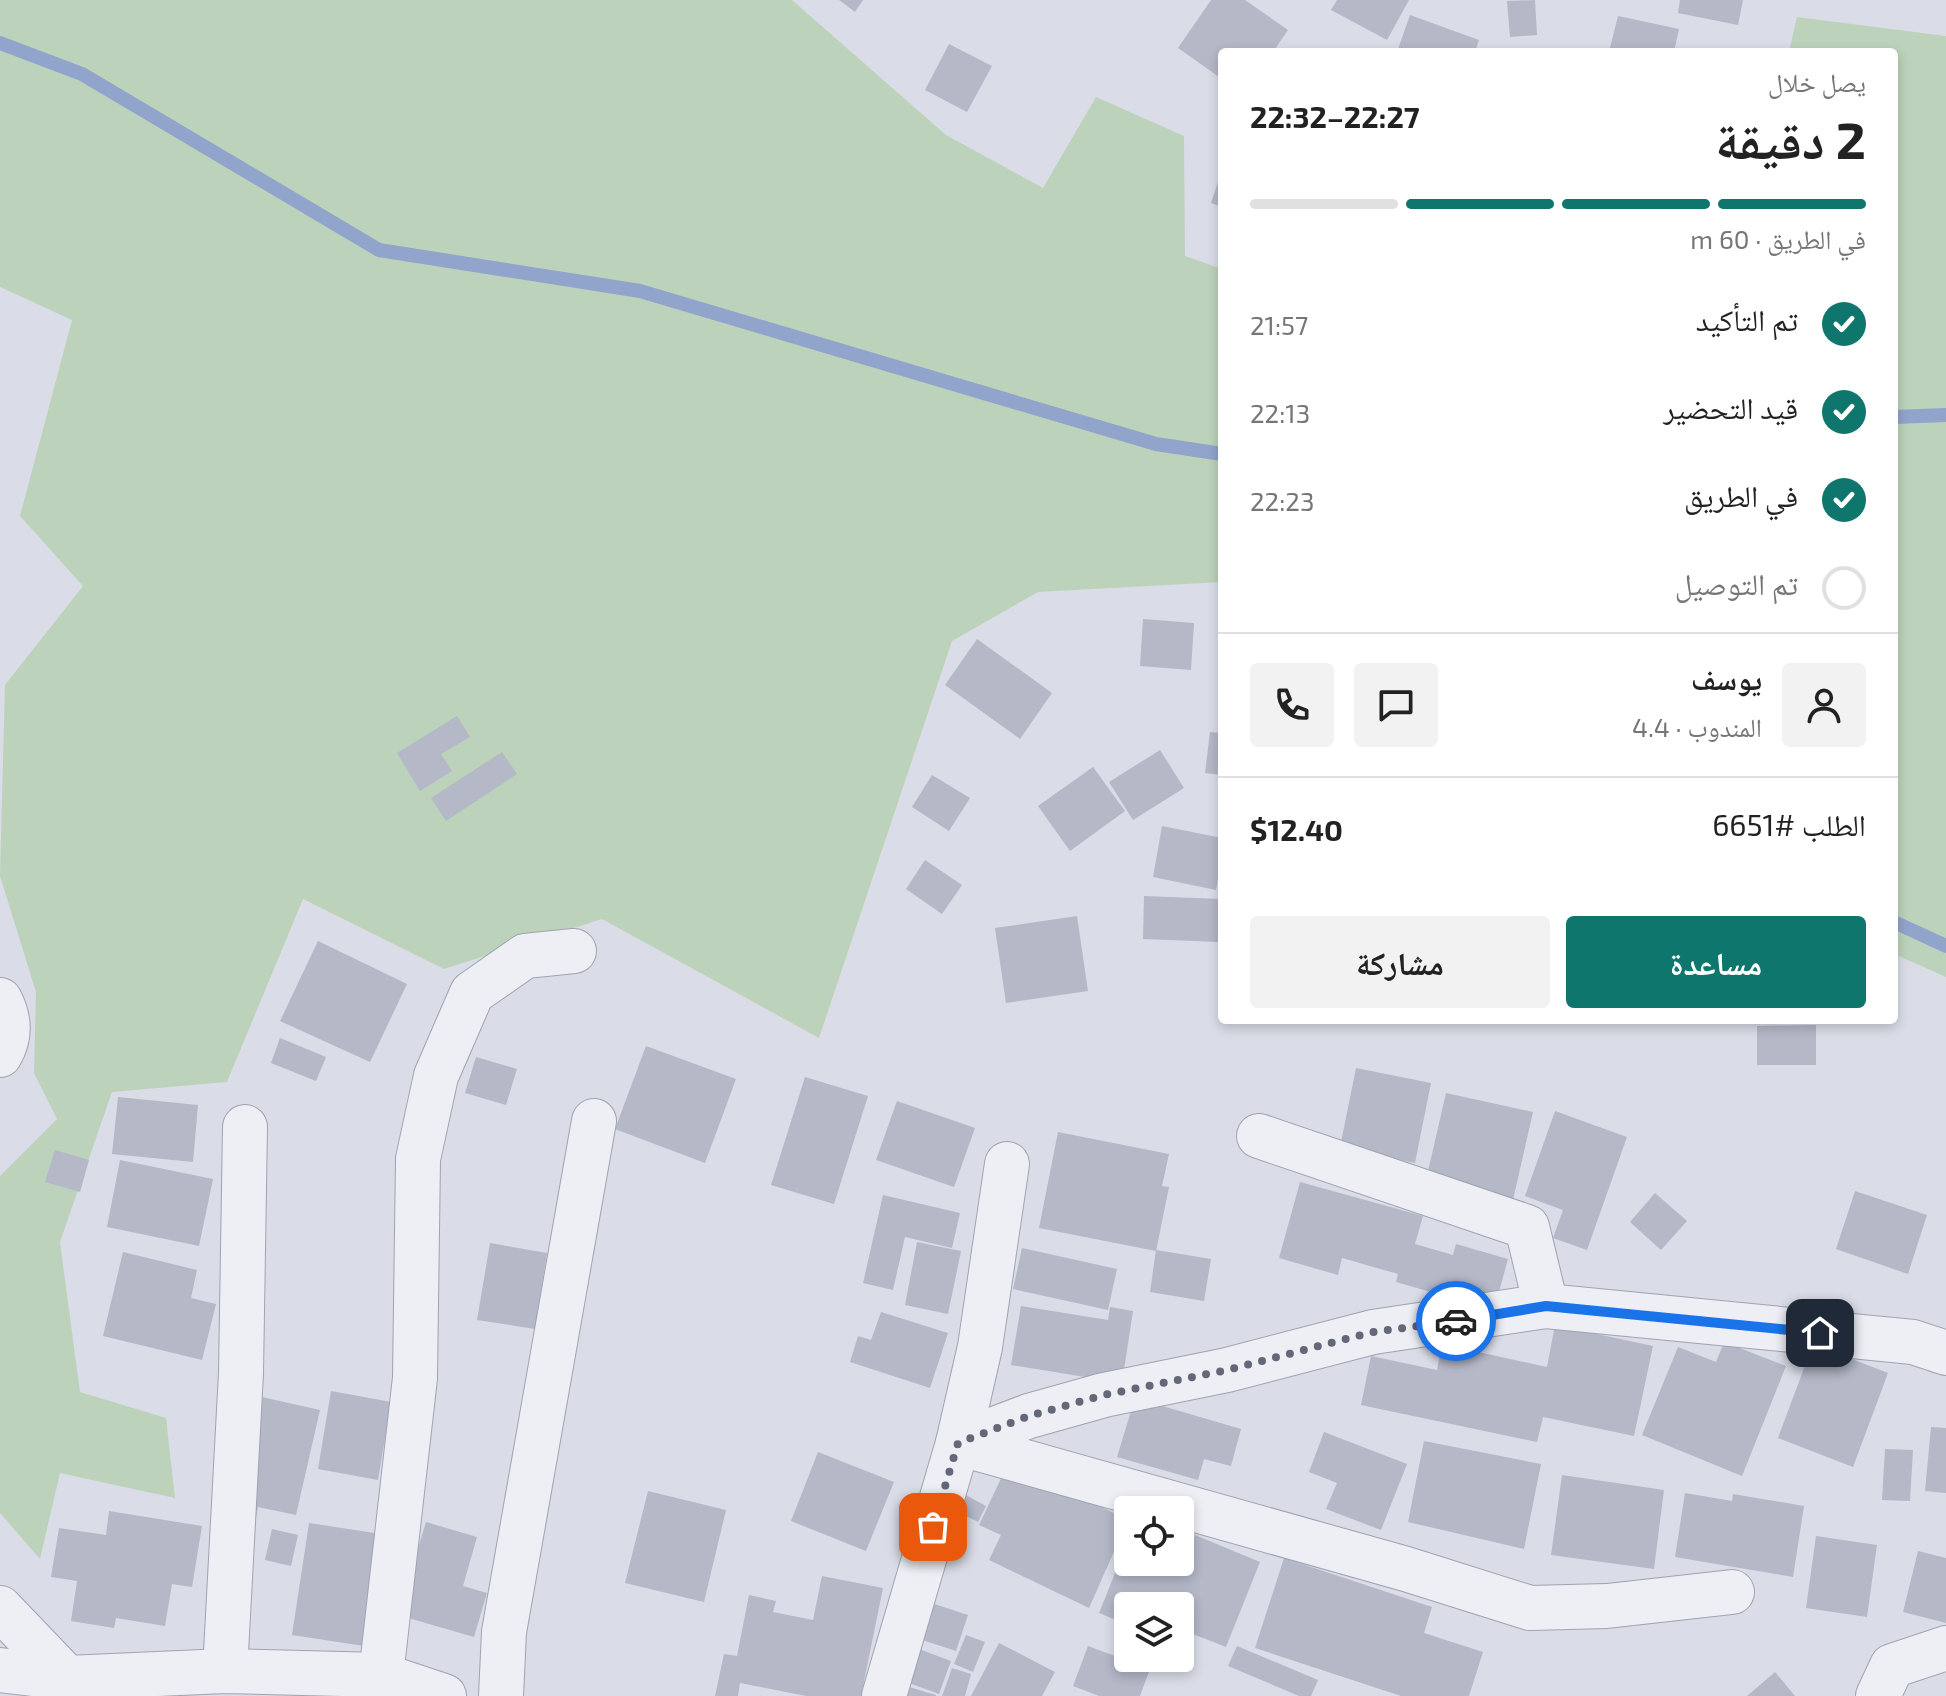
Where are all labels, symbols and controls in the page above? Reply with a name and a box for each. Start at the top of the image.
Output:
text: يصل خلال [1768,66,1866,97]
text: 22:27–22:32 [1250,98,1420,134]
text: 2 دقيقة [1715,107,1866,169]
text: في الطريق · 60 m [1690,223,1866,254]
text: تم التأكيد [1696,301,1798,337]
icon: check [1822,302,1866,346]
text: 21:57 [1250,309,1308,340]
text: قيد التحضير [1663,389,1798,425]
icon: check [1822,390,1866,434]
text: 22:13 [1250,397,1310,428]
text: في الطريق [1684,477,1798,513]
icon: check [1822,478,1866,522]
text: 22:23 [1250,485,1314,516]
text: تم التوصيل [1675,565,1798,601]
text: يوسف [1691,660,1762,696]
button: phone [1250,663,1334,747]
button: chat [1354,663,1438,747]
button: person [1782,663,1866,747]
text: المندوب · 4.4 [1632,711,1762,742]
text: الطلب #6651 [1712,806,1866,842]
text: $12.40 [1250,811,1343,847]
button: مشاركة [1250,916,1550,1008]
button: مساعدة [1566,916,1866,1008]
courier [1416,1281,1496,1361]
icon: car [1434,1299,1478,1343]
pin [1786,1299,1854,1367]
icon: home [1798,1311,1842,1355]
pin [899,1493,967,1561]
map controls [1114,1496,1194,1672]
button: locate [1114,1496,1194,1576]
icon: bag [911,1505,955,1549]
button: layers [1114,1592,1194,1672]

